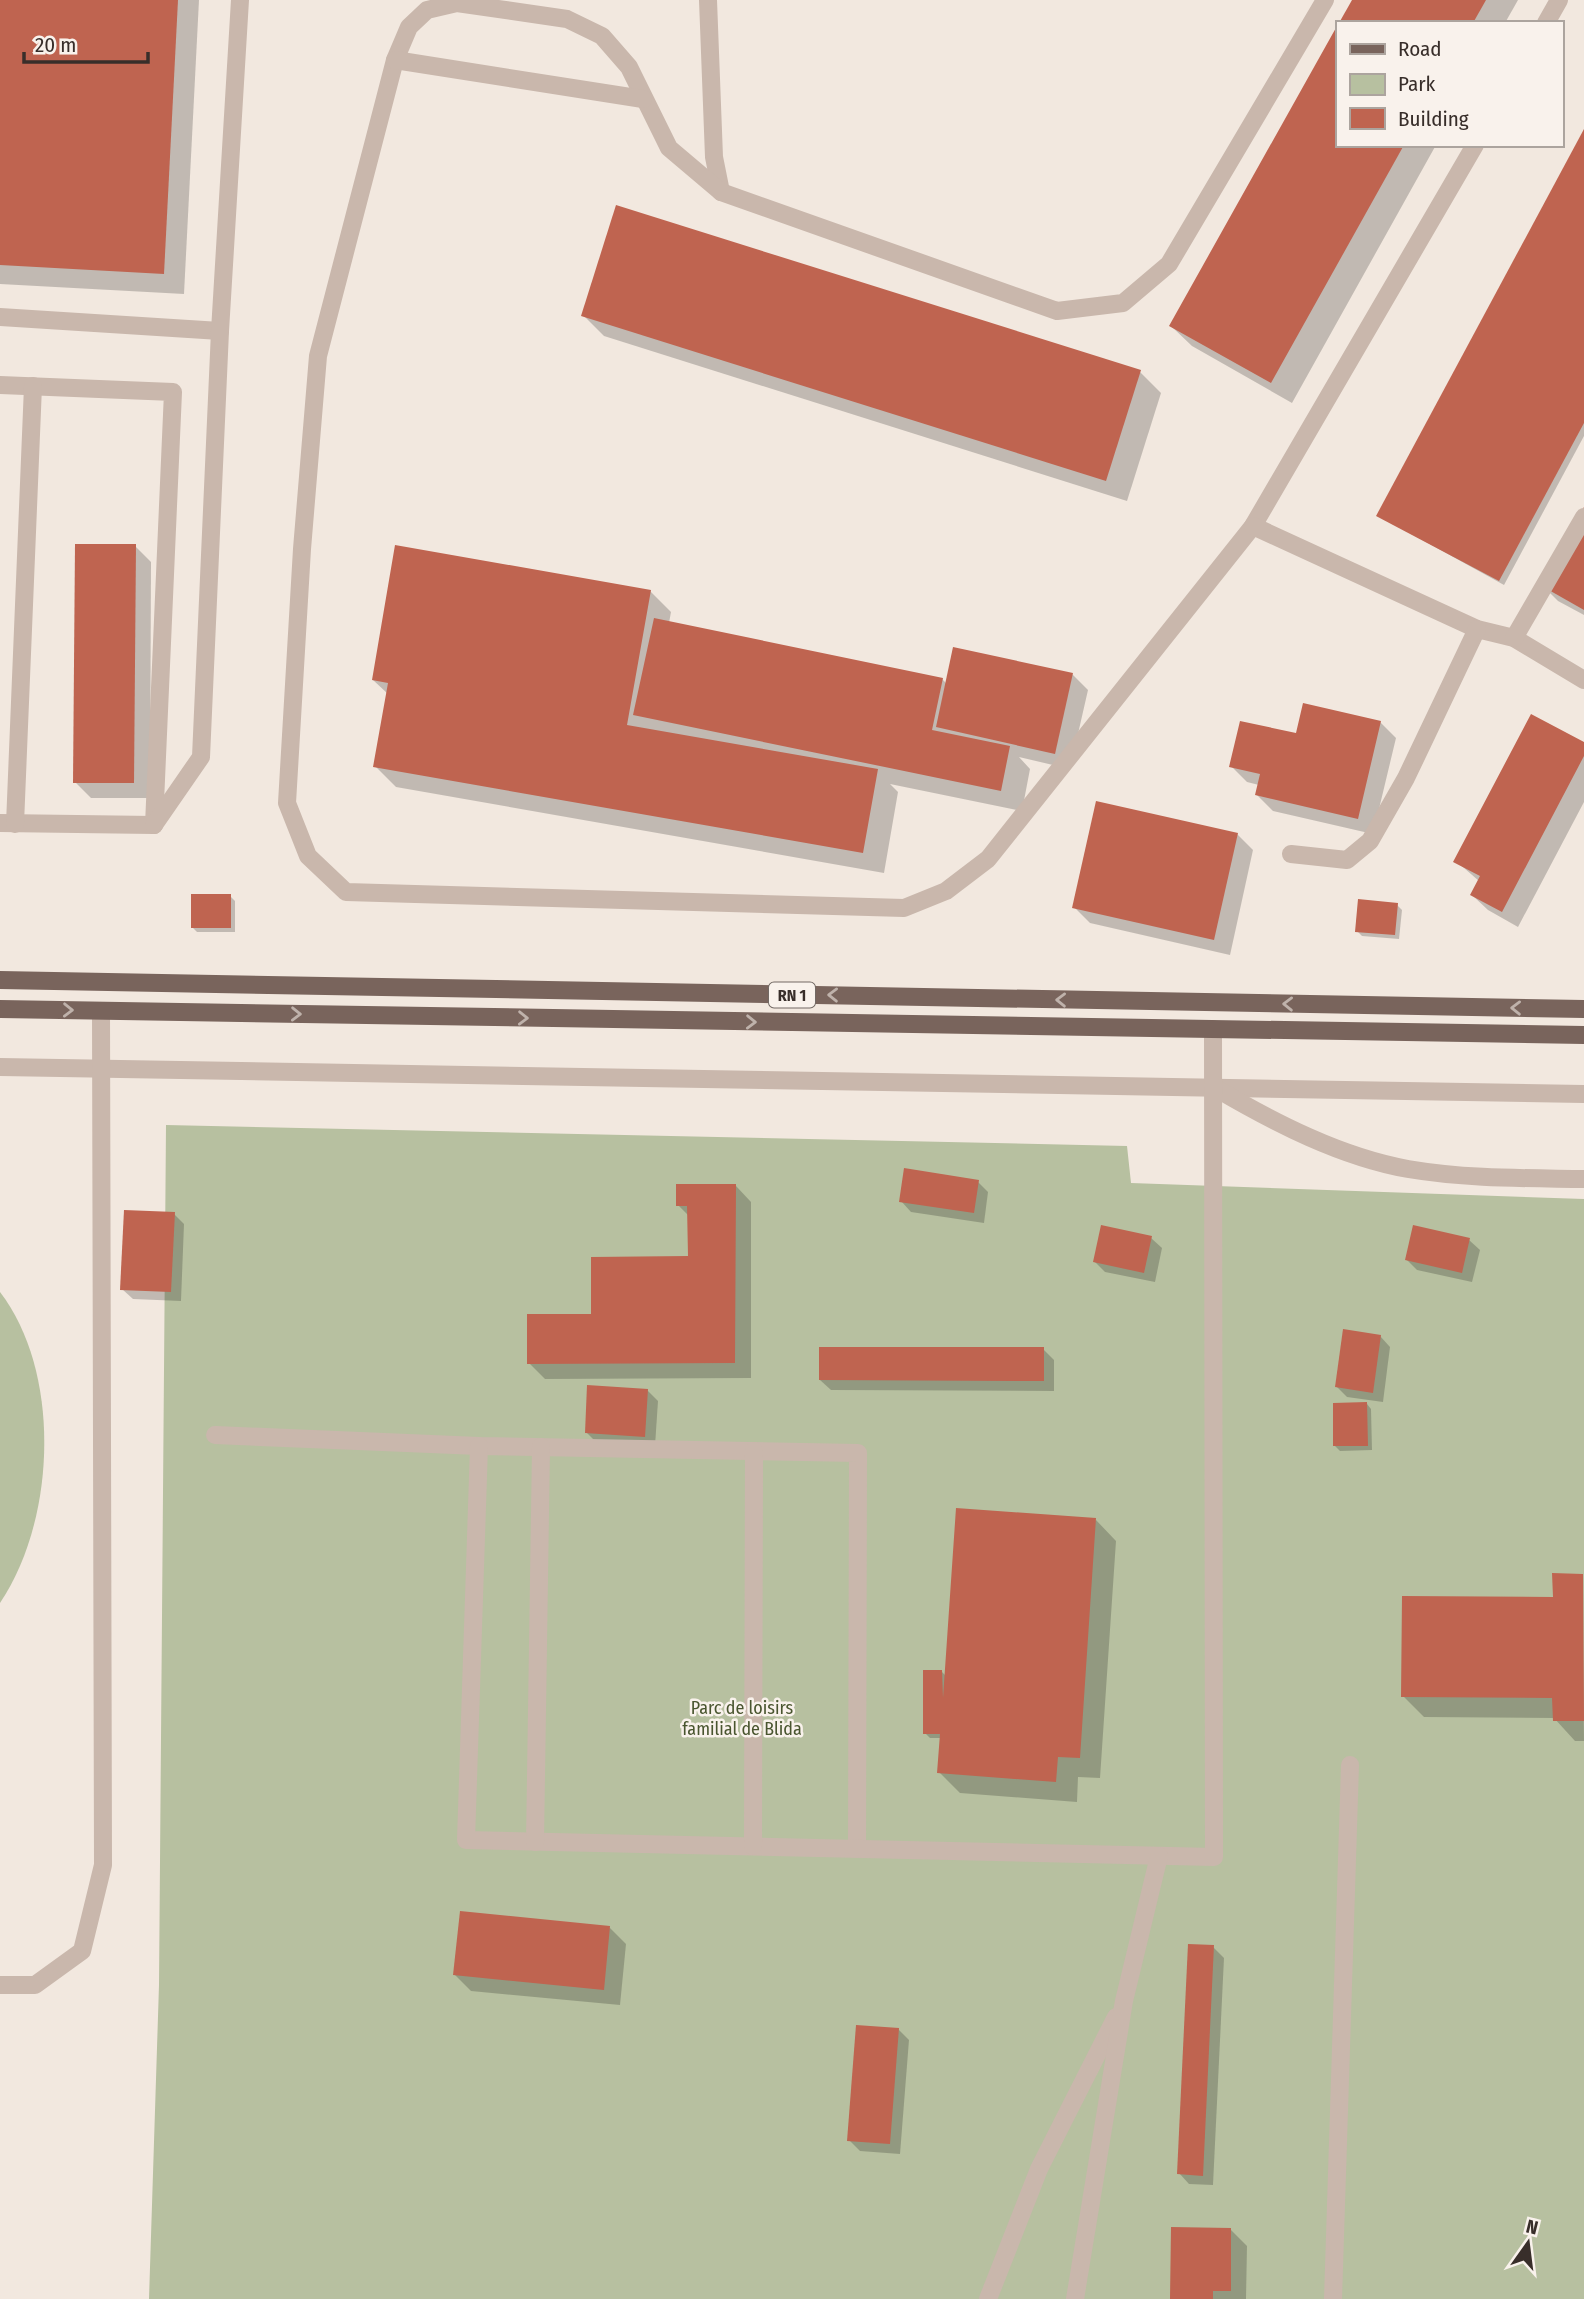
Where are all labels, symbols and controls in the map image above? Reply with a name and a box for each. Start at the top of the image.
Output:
scale bar [24,21,149,65]
legend [1336,21,1563,147]
text: 20 m [35,32,76,58]
text: Road [1398,36,1442,62]
text: Park [1398,71,1436,97]
text: Building [1398,106,1469,132]
road number: RN 1 [769,982,815,1007]
one-way arrow [828,988,839,1003]
one-way arrow [1055,992,1066,1007]
one-way arrow [1283,996,1294,1011]
one-way arrow [1510,1000,1521,1016]
one-way arrow [63,1002,74,1018]
one-way arrow [291,1006,301,1022]
one-way arrow [518,1010,529,1026]
one-way arrow [745,1014,756,1029]
park label: Parc de loisirs familial de Blida [682,1697,802,1740]
north arrow [1493,2208,1563,2278]
text: N [1524,2214,1540,2240]

